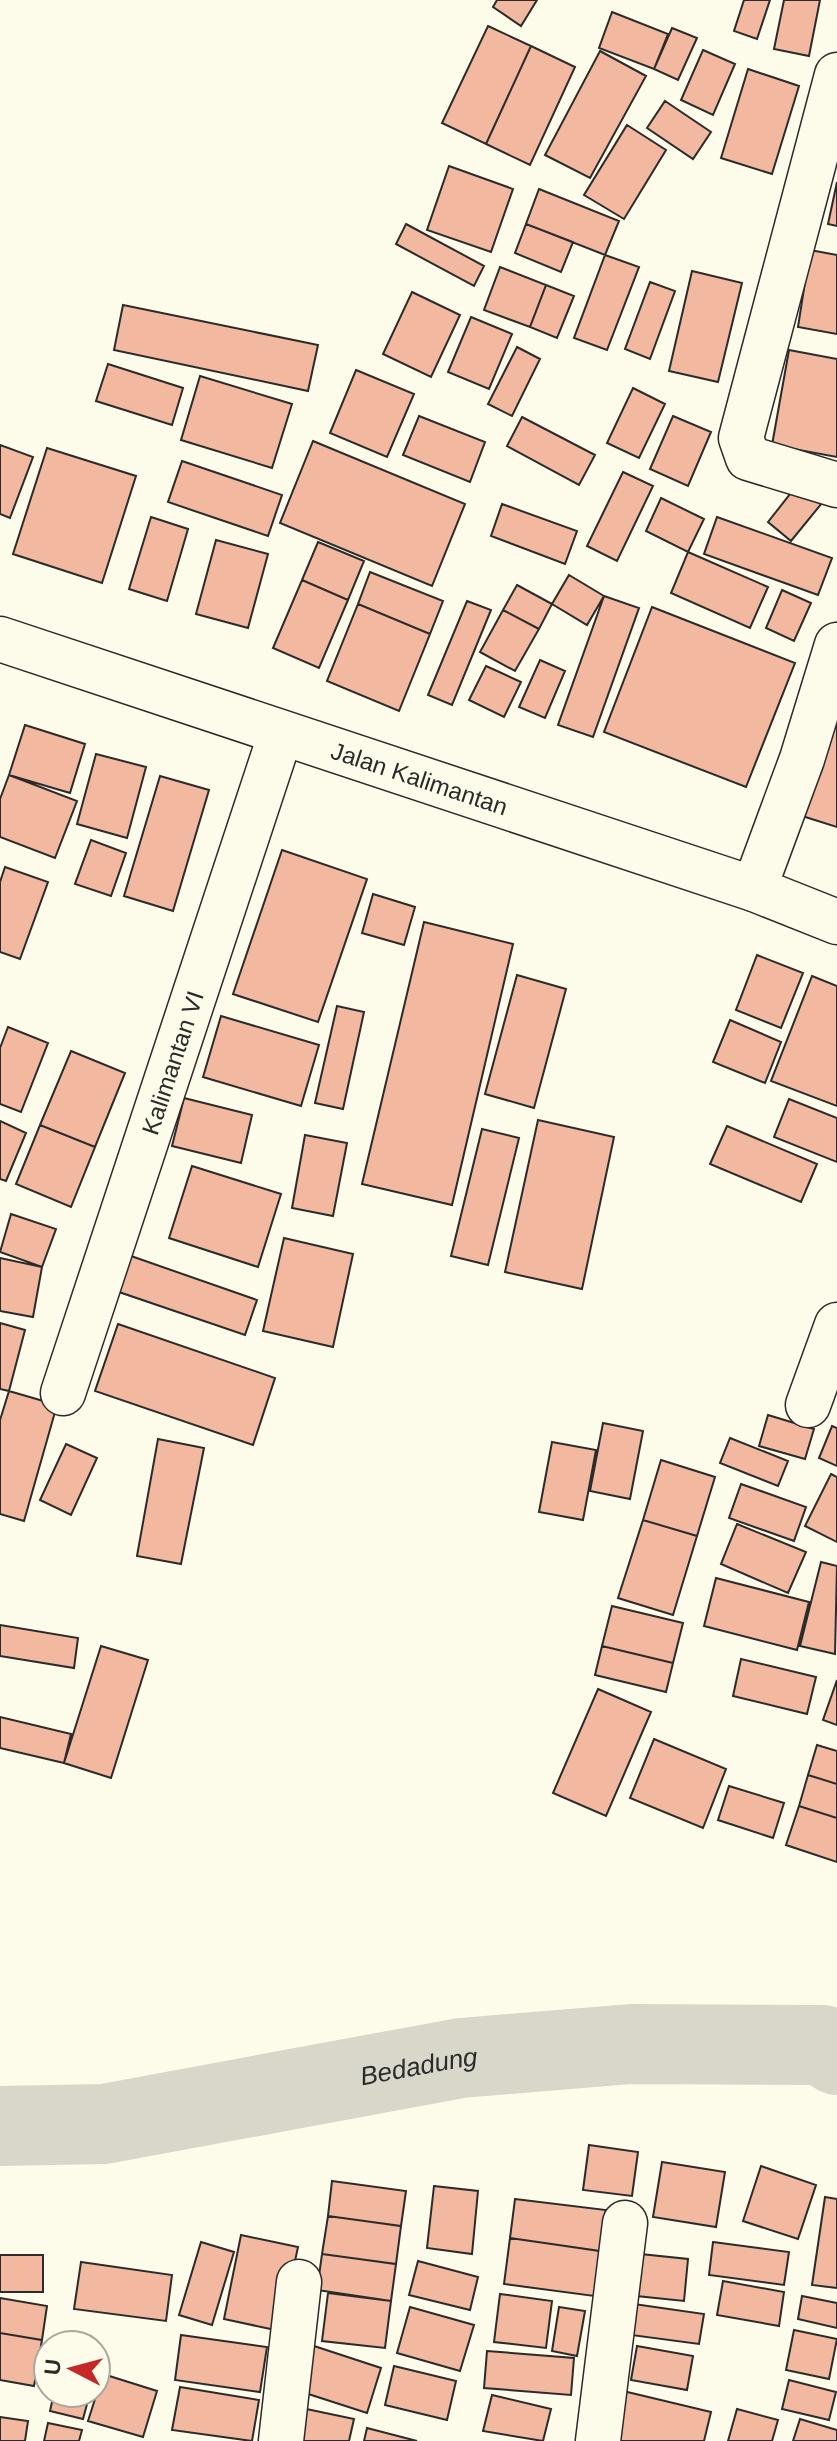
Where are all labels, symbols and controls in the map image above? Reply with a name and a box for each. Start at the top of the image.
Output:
street label: Jalan Kalimantan [328,736,511,820]
street label: Kalimantan VI [136,987,208,1138]
water label: Bedadung [358,2042,479,2091]
north arrow [32,2329,112,2409]
text: U [39,2358,66,2376]

